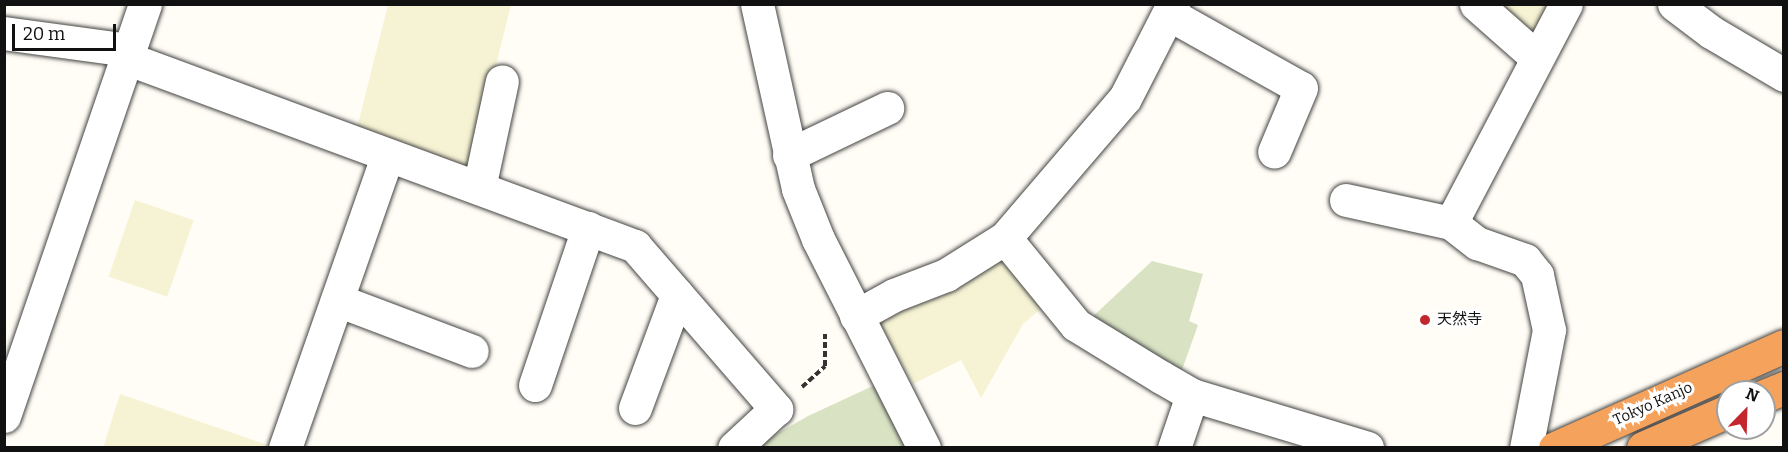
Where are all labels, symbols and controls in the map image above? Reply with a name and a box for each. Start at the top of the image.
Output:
scale bar [15,12,118,50]
text: 20 m [23,23,65,45]
place label: 天然寺 [1437,311,1482,329]
marker: 天然寺 [1418,313,1432,327]
street label: Tokyo Kanjo [1611,379,1695,429]
north arrow [1716,380,1776,440]
text: N [1743,384,1762,406]

